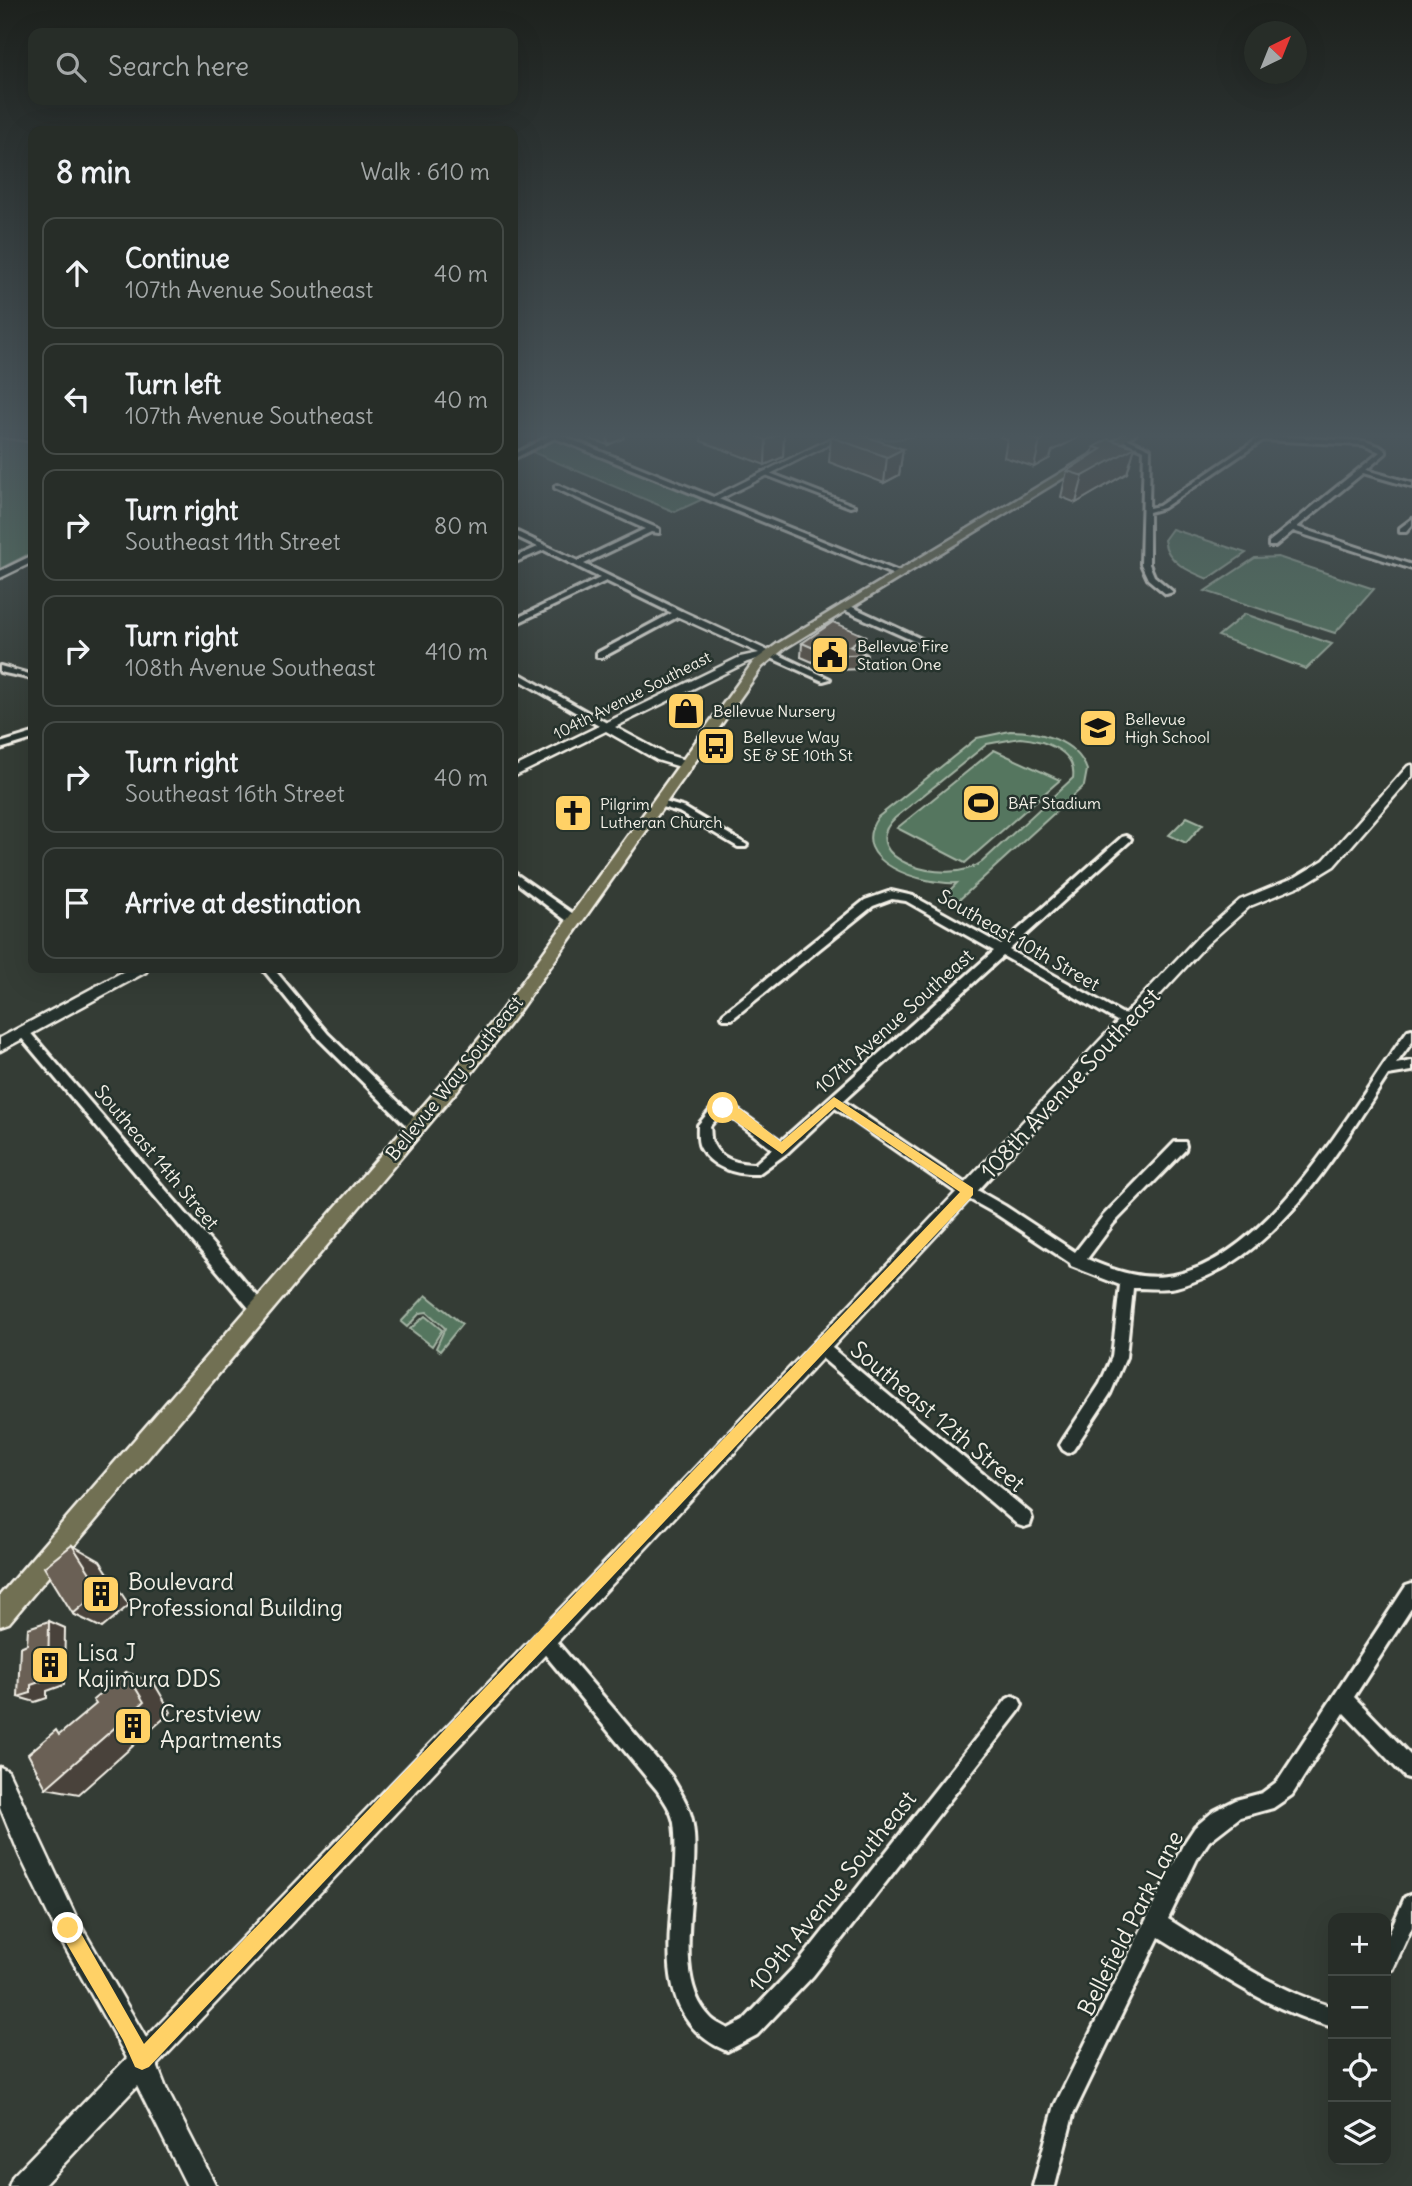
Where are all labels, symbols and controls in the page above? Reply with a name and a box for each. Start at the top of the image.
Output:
north arrow [1244,21,1307,84]
search box [28,28,518,105]
icon: search [52,48,90,86]
text: Search here [108,50,249,83]
text: 8 min [56,153,131,191]
text: Walk · 610 m [361,157,490,186]
text: Continue [125,242,230,275]
icon: ahead [58,254,96,292]
text: 40 m [434,259,488,288]
text: 107th Avenue Southeast [125,275,373,304]
text: Turn left [125,368,221,401]
icon: left [58,380,96,418]
text: 40 m [434,385,488,414]
text: 107th Avenue Southeast [125,401,373,430]
text: Turn right [125,494,238,527]
icon: right [58,506,96,544]
text: 80 m [434,511,488,540]
text: Southeast 11th Street [125,527,341,556]
text: Turn right [125,620,238,653]
icon: right [58,632,96,670]
public building icon: Bellevue Fire Station One [809,634,851,676]
place label: Bellevue Fire Station One [857,636,949,674]
text: 410 m [425,637,488,666]
street label: 104th Avenue Southeast [550,646,715,743]
text: 108th Avenue Southeast [125,653,376,682]
shop icon: Bellevue Nursery [665,690,707,732]
place label: Bellevue Nursery [713,701,836,721]
school or university icon: Bellevue High School [1077,707,1119,749]
place label: Bellevue High School [1125,709,1210,747]
bus stop icon: Bellevue Way SE & SE 10th St [695,725,737,767]
place label: Bellevue Way SE & SE 10th St [743,727,853,765]
text: Turn right [125,746,238,779]
icon: right [58,758,96,796]
text: 40 m [434,763,488,792]
text: Southeast 16th Street [125,779,345,808]
sports icon: BAF Stadium [960,782,1002,824]
church icon: Pilgrim Lutheran Church [552,792,594,834]
place label: BAF Stadium [1008,793,1101,813]
place label: Pilgrim Lutheran Church [600,794,722,832]
icon: arrive [58,884,96,922]
street label: Southeast 10th Street [934,884,1104,996]
text: Arrive at destination [125,887,361,920]
street label: 107th Avenue Southeast [810,943,978,1099]
street label: 108th Avenue Southeast [974,981,1166,1184]
street label: Bellevue Way Southeast [380,991,528,1165]
street label: Southeast 14th Street [89,1080,225,1234]
route start [707,1092,738,1123]
street label: Southeast 12th Street [845,1335,1031,1498]
place label: Boulevard Professional Building [128,1567,343,1622]
building icon: Boulevard Professional Building [80,1573,122,1615]
place label: Lisa J Kajimura DDS [77,1638,221,1693]
building icon: Lisa J Kajimura DDS [29,1644,71,1686]
place label: Crestview Apartments [160,1699,282,1754]
building icon: Crestview Apartments [112,1705,154,1747]
street label: 109th Avenue Southeast [742,1784,922,1997]
street label: Bellefield Park Lane [1071,1826,1189,2020]
route end [52,1912,83,1943]
map controls [1328,1913,1391,2165]
button: + [1328,1913,1391,1976]
button: − [1328,1976,1391,2039]
button: locate [1328,2039,1391,2102]
button: layers [1328,2102,1391,2165]

